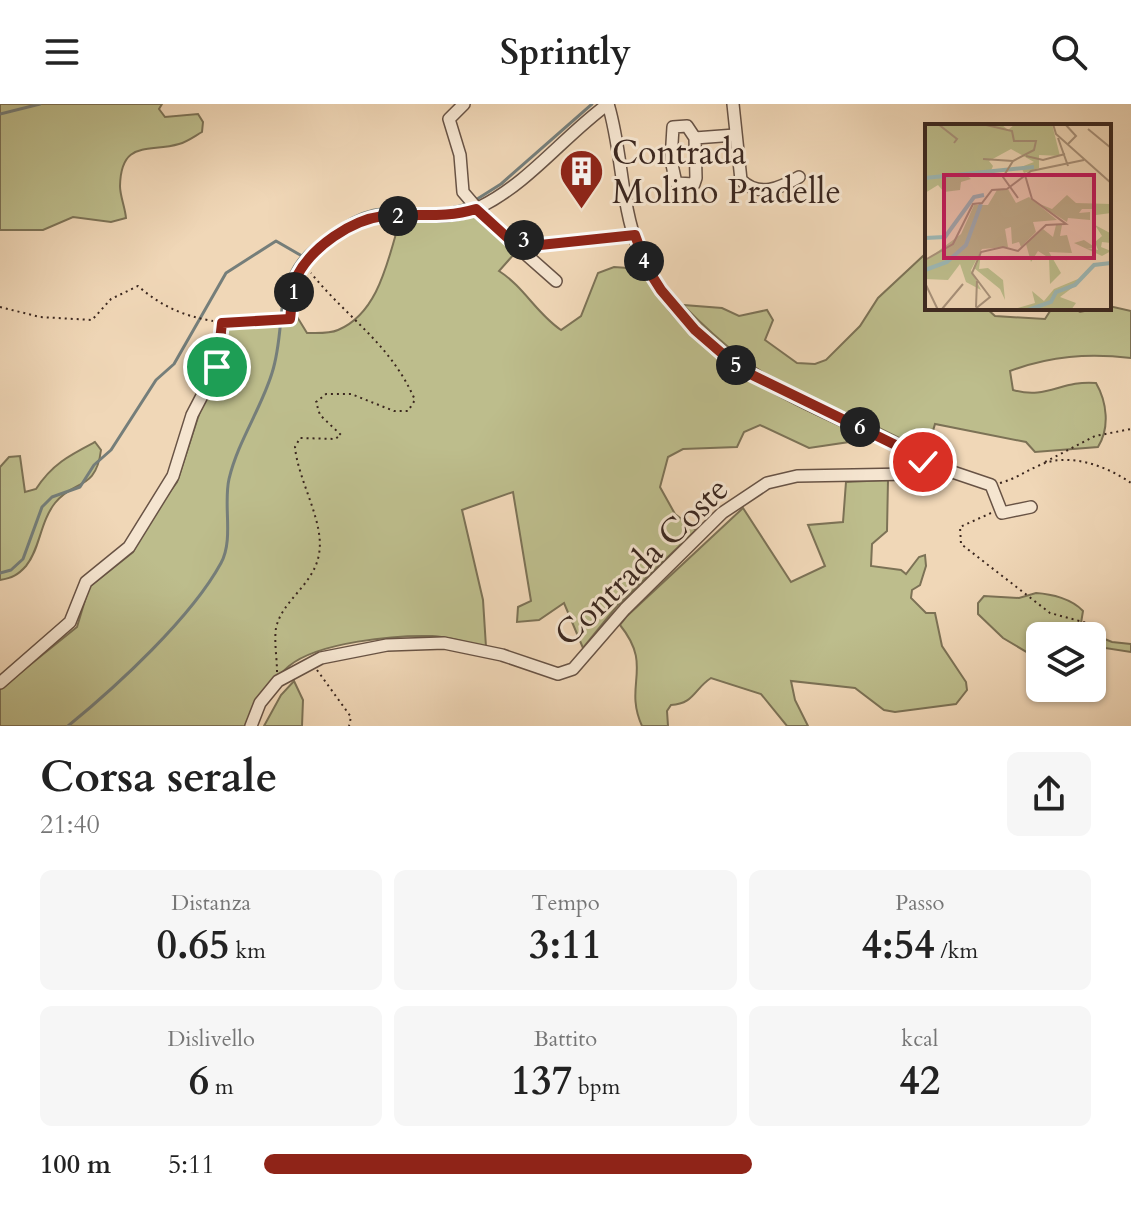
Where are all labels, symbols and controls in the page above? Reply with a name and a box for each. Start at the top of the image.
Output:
text: Sprintly [500,28,631,77]
icon: menu [40,30,84,74]
icon: search [1047,30,1091,74]
inset map [925,124,1111,310]
place label: Contrada Molino Pradelle [612,130,841,215]
building icon: Contrada Molino Pradelle [557,148,605,211]
pin: 2 [378,196,418,236]
text: 2 [392,201,404,231]
pin: 3 [504,220,544,260]
text: 3 [518,225,530,255]
pin: 4 [624,241,664,281]
text: 4 [638,246,650,276]
pin: 1 [274,272,314,312]
text: 1 [288,277,300,307]
pin [183,333,251,401]
icon: arrive [195,345,239,389]
pin: 5 [716,345,756,385]
text: 5 [730,350,742,380]
pin: 6 [840,407,880,447]
text: 6 [854,412,866,442]
pin [889,428,957,496]
icon: check [901,440,945,484]
street label: Contrada Coste [545,467,739,657]
map controls [1026,622,1106,702]
button: layers [1026,622,1106,702]
text: Corsa serale [40,747,277,807]
button: share [1007,752,1091,836]
text: 21:40 [40,807,100,842]
text: Distanza [171,888,251,918]
text: Tempo [531,888,600,918]
text: Passo [895,888,944,918]
text: 0.65 [156,918,230,973]
text: 3:11 [529,918,602,973]
text: 4:54 [862,918,935,973]
text: km [230,936,266,966]
text: /km [935,936,978,966]
text: Dislivello [167,1024,255,1054]
text: Battito [534,1024,597,1054]
text: kcal [901,1024,938,1054]
text: 6 [189,1054,209,1109]
text: 137 [511,1054,572,1109]
text: 42 [899,1054,940,1109]
text: m [209,1072,234,1102]
text: bpm [572,1072,620,1102]
text: 100 m [40,1147,111,1182]
text: 5:11 [168,1147,215,1182]

